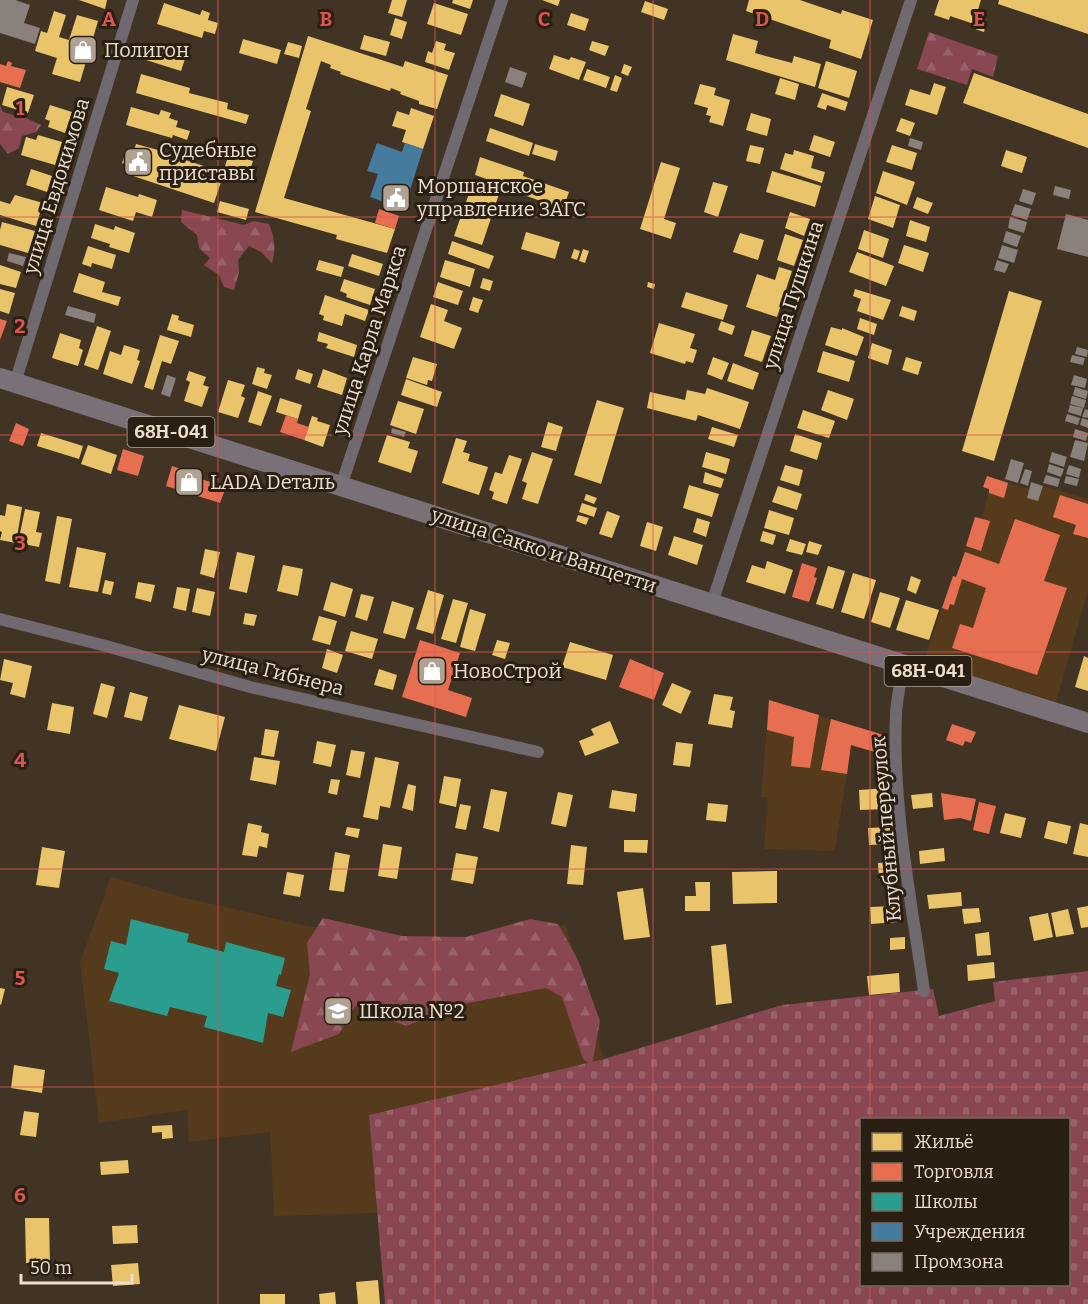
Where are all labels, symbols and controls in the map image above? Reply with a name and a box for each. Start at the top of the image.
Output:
text: A [102,7,117,31]
text: B [320,7,333,31]
text: C [538,7,550,31]
text: D [755,7,769,31]
text: E [973,7,985,31]
shop icon: Полигон [67,34,99,66]
place label: Полигон [104,38,189,62]
street label: улица Евдокимова [17,95,94,278]
text: 1 [16,96,25,120]
place label: Судебные приставы [159,138,257,185]
public building icon: Судебные приставы [122,146,154,178]
place label: Моршанское управление ЗАГС [416,174,586,221]
public building icon: Моршанское управление ЗАГС [380,182,412,214]
street label: улица Пушкина [757,218,828,373]
street label: улица Карла Маркса [327,242,411,439]
text: 2 [14,314,26,338]
road number: 68Н-041 [128,417,214,447]
shop icon: LADA Dеталь [173,466,205,498]
place label: LADA Dеталь [210,470,335,494]
street label: улица Сакко и Ванцетти [427,502,660,598]
text: 3 [14,531,26,555]
street label: улица Гибнера [198,641,347,700]
shop icon: НовоСтрой [416,655,448,687]
road number: 68Н-041 [884,656,972,686]
place label: НовоСтрой [453,659,562,683]
street label: Клубный переулок [866,735,906,923]
text: 4 [14,748,26,772]
text: 5 [15,966,26,990]
school or university icon: Школа №2 [322,995,354,1027]
place label: Школа №2 [359,999,465,1023]
legend [860,1118,1070,1286]
text: Жильё [914,1131,974,1153]
text: Торговля [914,1161,994,1183]
text: 6 [14,1183,26,1207]
text: Школы [914,1191,978,1213]
text: Учреждения [914,1221,1025,1243]
scale bar [21,1247,132,1285]
text: Промзона [914,1251,1004,1273]
text: 50 m [30,1257,72,1279]

